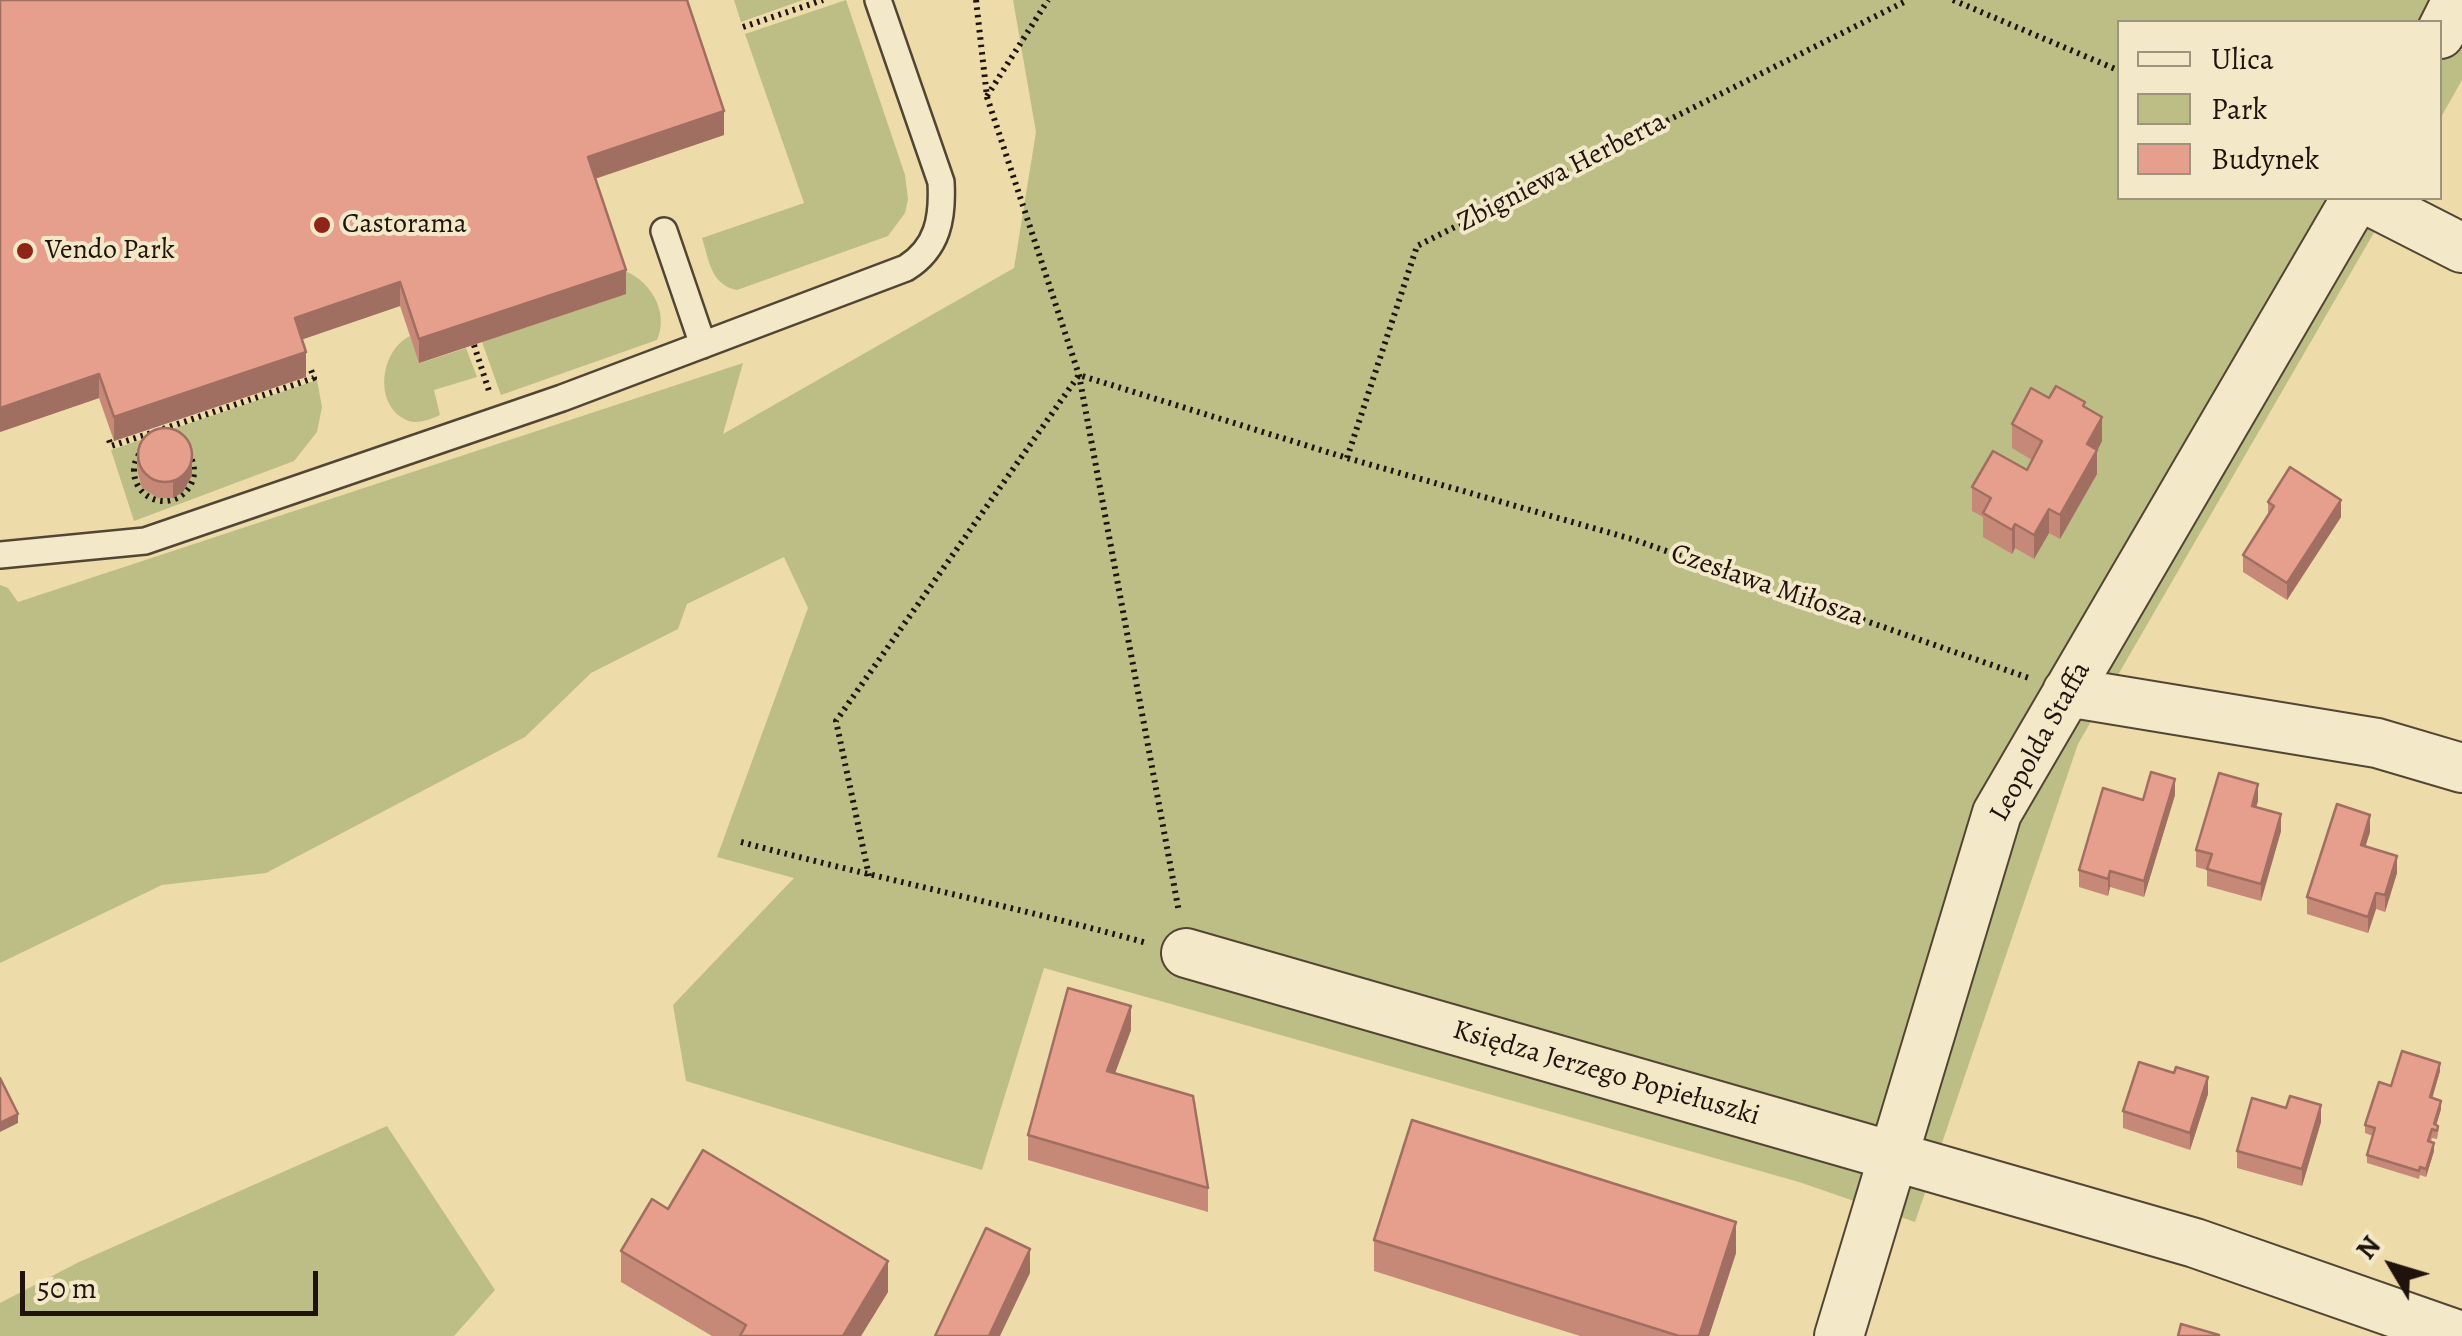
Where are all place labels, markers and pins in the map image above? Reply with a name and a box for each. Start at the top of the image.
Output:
place label: Castorama [342,208,467,242]
marker: Castorama [311,214,333,236]
place label: Vendo Park [45,234,175,268]
marker: Vendo Park [14,240,36,262]

